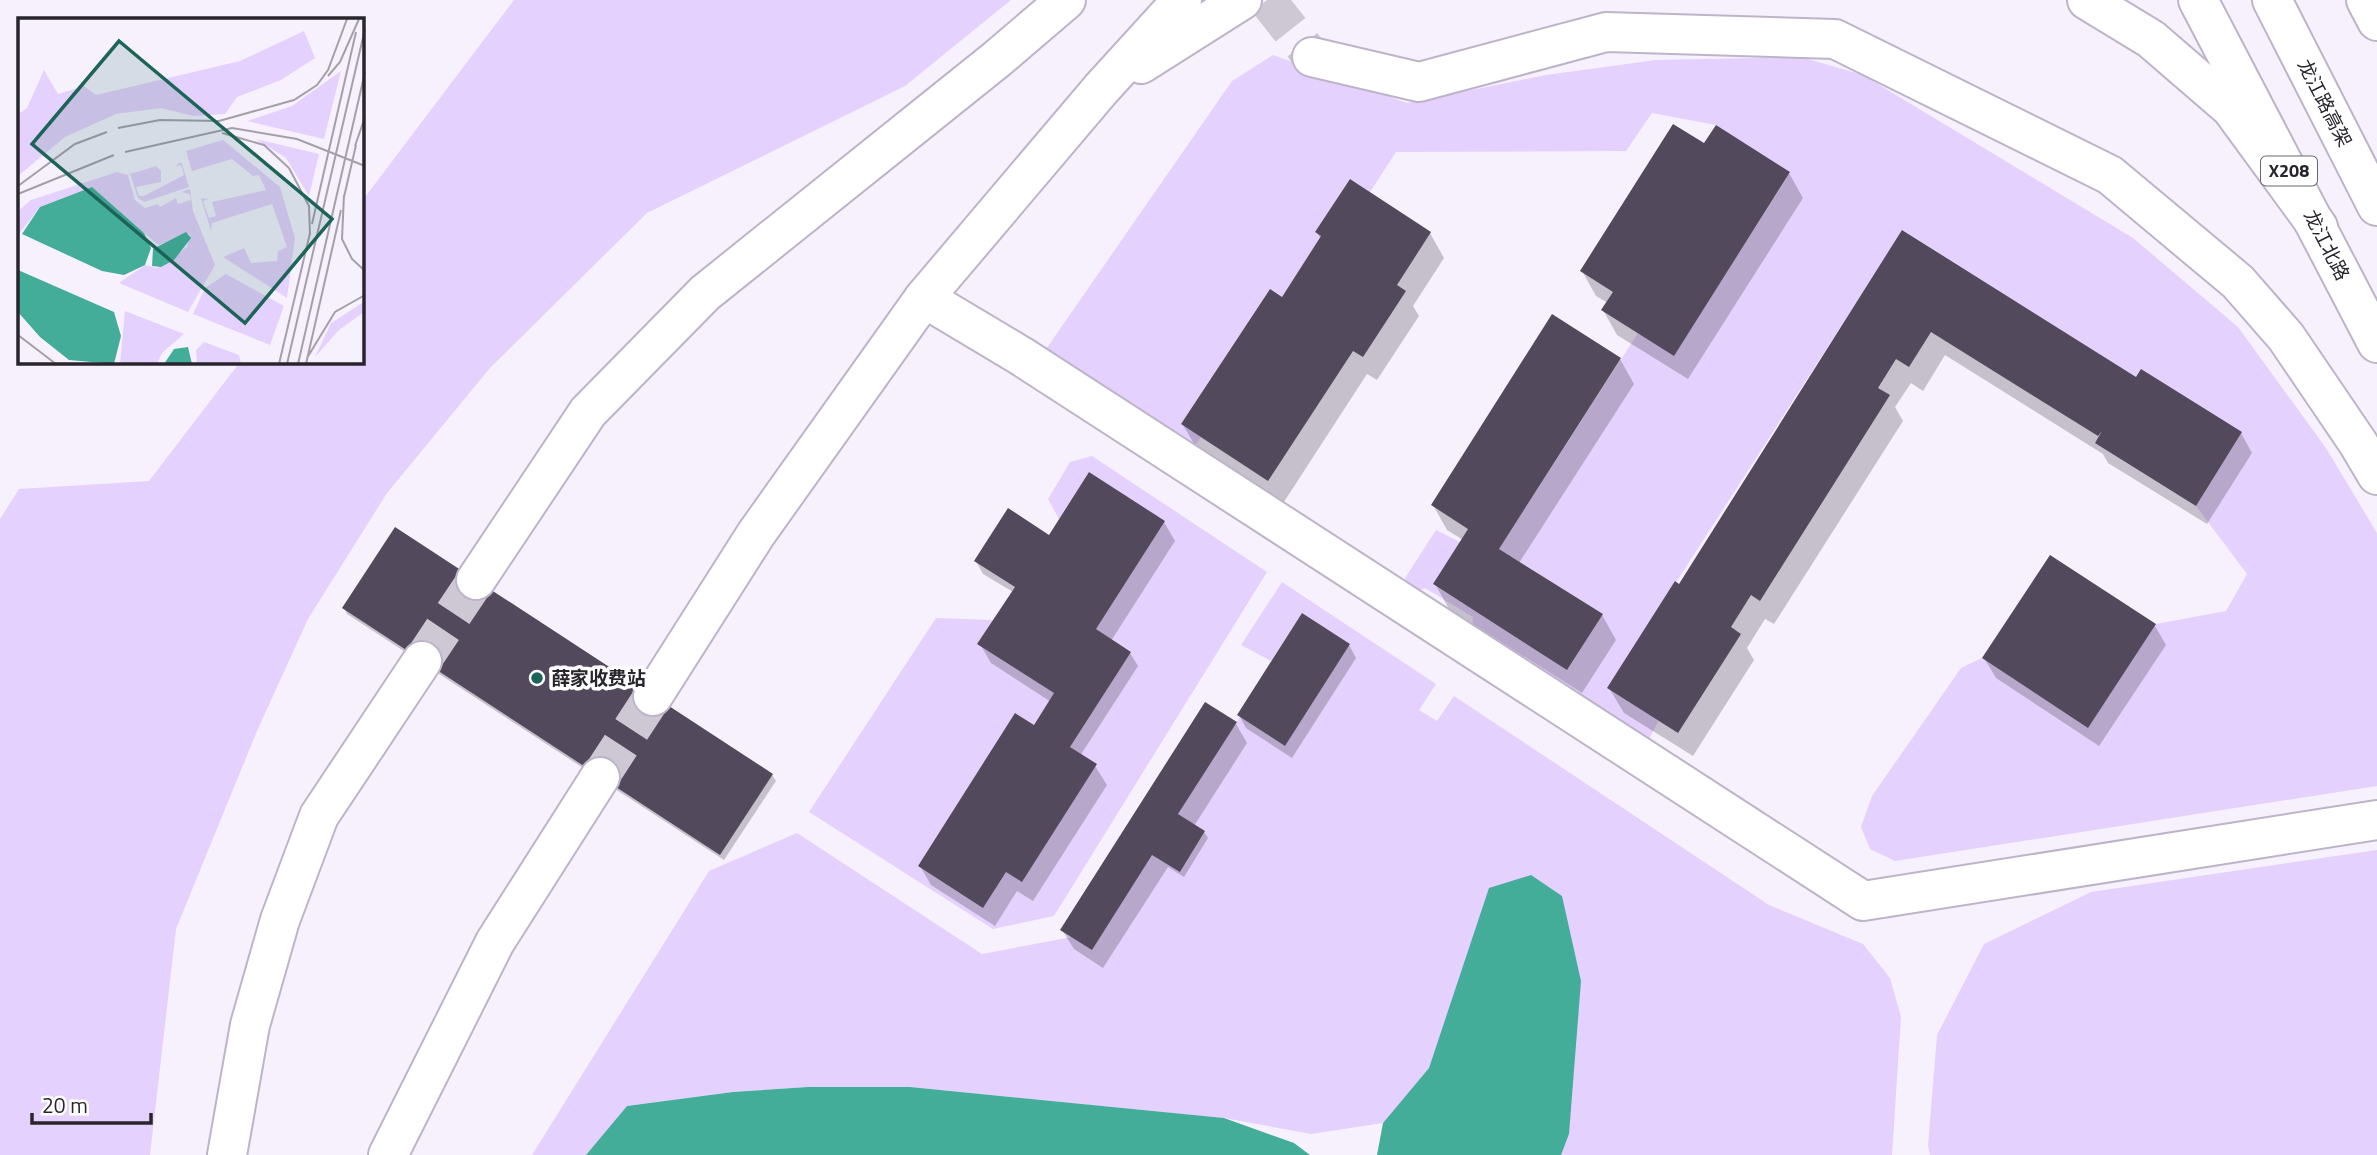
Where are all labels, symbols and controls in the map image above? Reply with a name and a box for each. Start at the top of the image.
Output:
inset map [18,18,364,364]
street label: 龙江路高架 [2291,54,2360,152]
road number: X208 [2261,156,2317,186]
street label: 龙江北路 [2297,204,2358,285]
place label: 薛家收费站 [551,663,646,692]
marker: 薛家收费站 [529,670,545,686]
scale bar [32,1082,150,1126]
text: 20 m [42,1089,88,1121]

